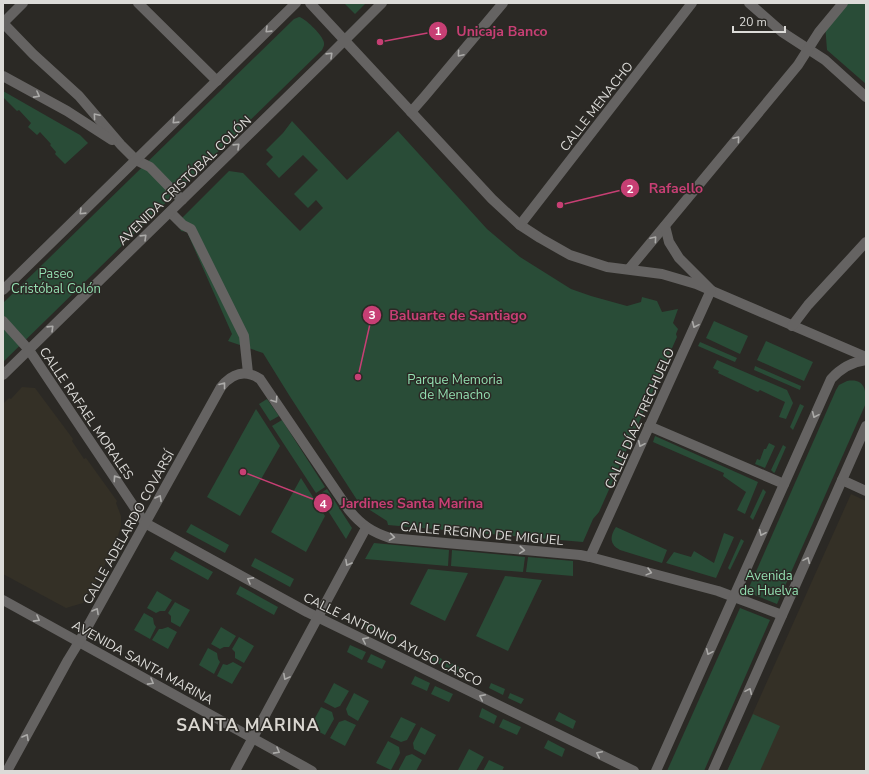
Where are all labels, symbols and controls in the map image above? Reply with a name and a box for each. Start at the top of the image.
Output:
scale bar [733,8,785,34]
text: 20 m [739,14,767,30]
callout: Unicaja Banco [428,18,556,44]
text: Unicaja Banco [456,22,548,41]
text: 1 [434,23,442,39]
one-way arrow [265,25,273,33]
one-way arrow [458,50,465,57]
one-way arrow [325,52,333,60]
street label: CALLE MENACHO [556,58,638,155]
one-way arrow [33,90,40,97]
street label: AVENIDA CRISTÓBAL COLÓN [113,111,256,250]
one-way arrow [93,113,100,120]
one-way arrow [172,116,180,124]
one-way arrow [732,136,739,143]
one-way arrow [232,143,240,151]
callout: Rafaello [620,175,711,201]
text: Rafaello [649,179,703,198]
text: 2 [626,181,634,197]
one-way arrow [79,207,87,215]
one-way arrow [139,234,147,242]
one-way arrow [649,236,656,243]
park label: Paseo Cristóbal Colón [11,265,101,298]
callout: Baluarte de Santiago [362,302,535,328]
text: Baluarte de Santiago [389,306,527,325]
text: 3 [368,307,376,323]
one-way arrow [692,321,700,329]
one-way arrow [46,325,54,333]
street label: CALLE RAFAEL MORALES [35,344,137,483]
street label: CALLE DÍAZ TRECHUELO [600,345,679,492]
park label: Parque Memoria de Menacho [407,371,503,404]
one-way arrow [219,382,226,389]
one-way arrow [270,395,277,402]
one-way arrow [812,410,820,418]
one-way arrow [638,439,646,447]
street label: CALLE ADELARDO COVARSÍ [78,446,179,608]
one-way arrow [113,475,121,482]
callout: Jardines Santa Marina [313,490,491,516]
one-way arrow [155,494,162,502]
text: Jardines Santa Marina [340,494,483,513]
text: 4 [319,496,327,512]
street label: CALLE REGINO DE MIGUEL [400,518,564,550]
one-way arrow [759,529,767,537]
one-way arrow [389,533,395,541]
one-way arrow [518,545,525,554]
one-way arrow [802,556,810,564]
one-way arrow [345,558,352,566]
one-way arrow [645,567,652,576]
park label: Avenida de Huelva [739,567,799,600]
one-way arrow [247,578,254,585]
street label: CALLE ANTONIO AYUSO CASCO [300,589,485,691]
one-way arrow [91,608,99,615]
one-way arrow [33,614,40,621]
street label: AVENIDA SANTA MARINA [69,616,217,710]
one-way arrow [362,637,370,645]
one-way arrow [706,648,714,655]
one-way arrow [283,673,290,680]
one-way arrow [147,677,154,684]
one-way arrow [744,688,752,696]
one-way arrow [479,694,487,702]
district label: SANTA MARINA [176,714,320,737]
one-way arrow [21,734,28,741]
one-way arrow [273,747,280,754]
one-way arrow [596,751,603,759]

